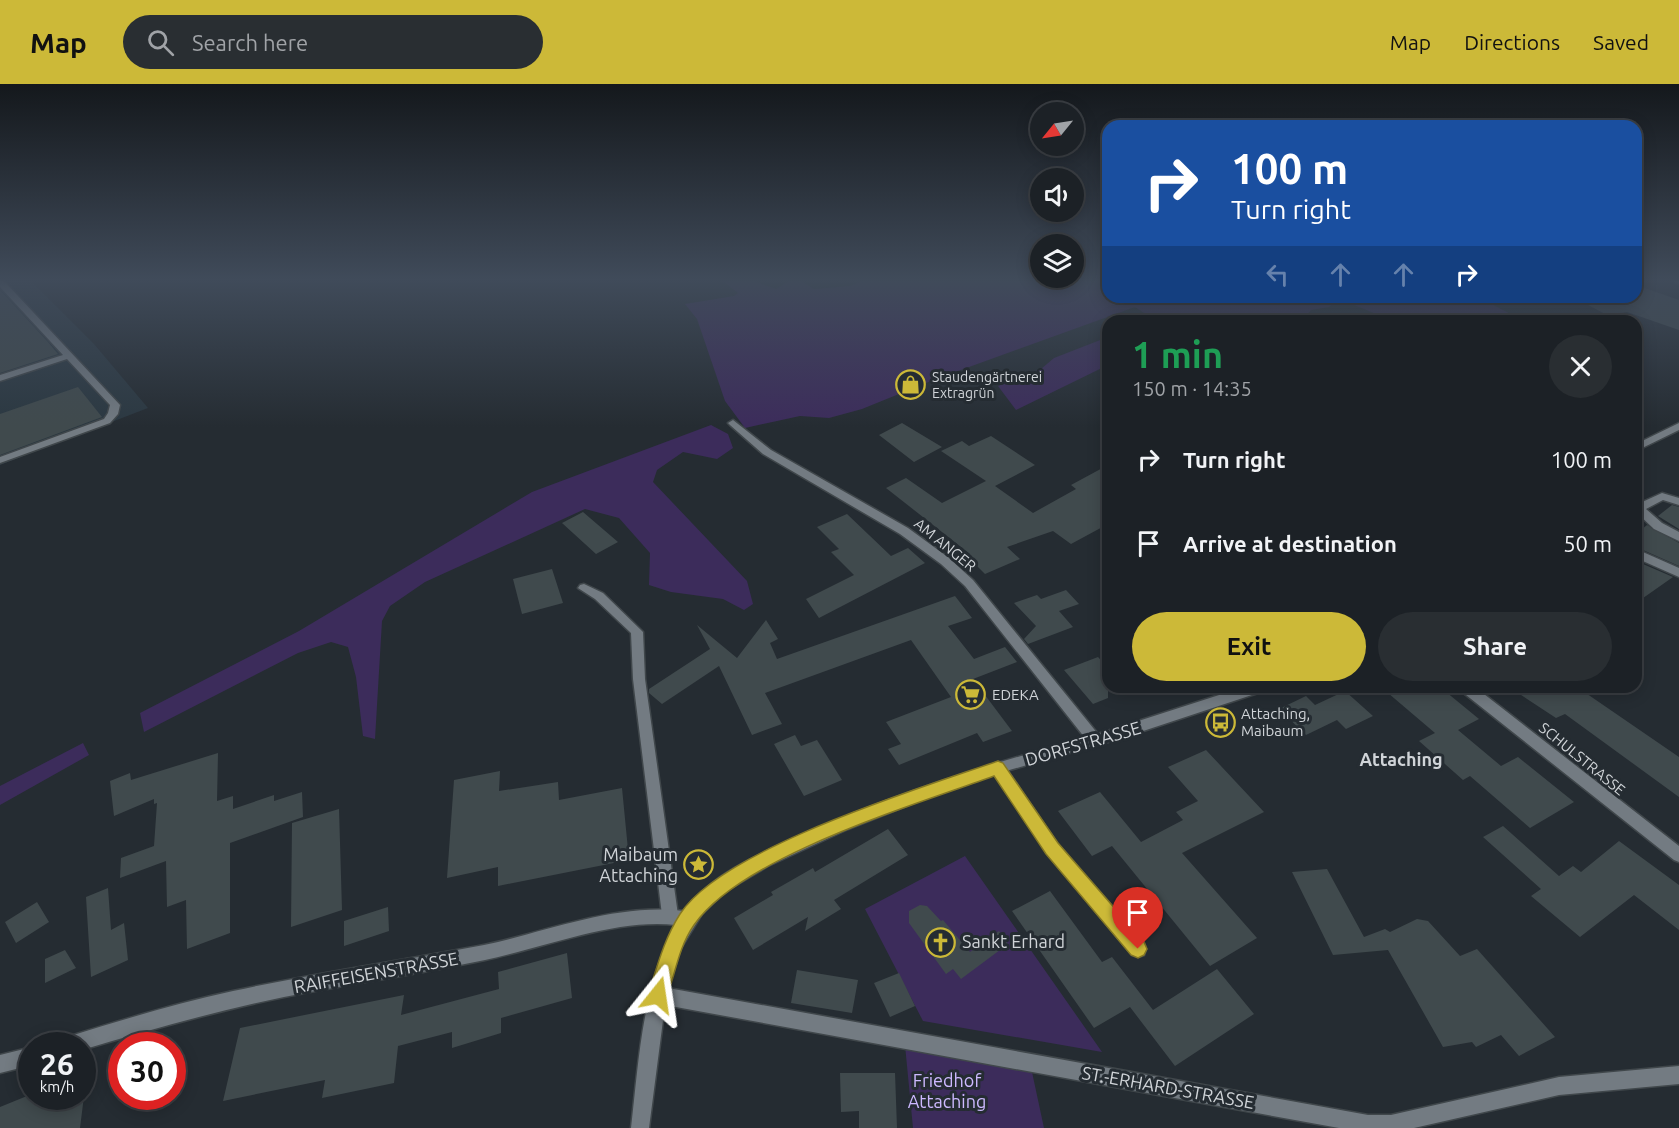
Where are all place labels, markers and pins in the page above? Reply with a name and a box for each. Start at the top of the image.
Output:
shop icon: Staudengärtnerei Extragrün [895,369,927,401]
place label: Staudengärtnerei Extragrün [932,369,1042,401]
supermarket icon: EDEKA [955,679,987,711]
place label: EDEKA [992,686,1039,703]
place label: Attaching, Maibaum [1241,705,1310,739]
bus stop icon: Attaching, Maibaum [1204,707,1236,739]
place label: Maibaum Attaching [599,844,678,885]
place icon: Maibaum Attaching [683,849,715,881]
pin [1112,887,1163,949]
church icon: Sankt Erhard [925,926,957,958]
place label: Sankt Erhard [962,931,1065,951]

